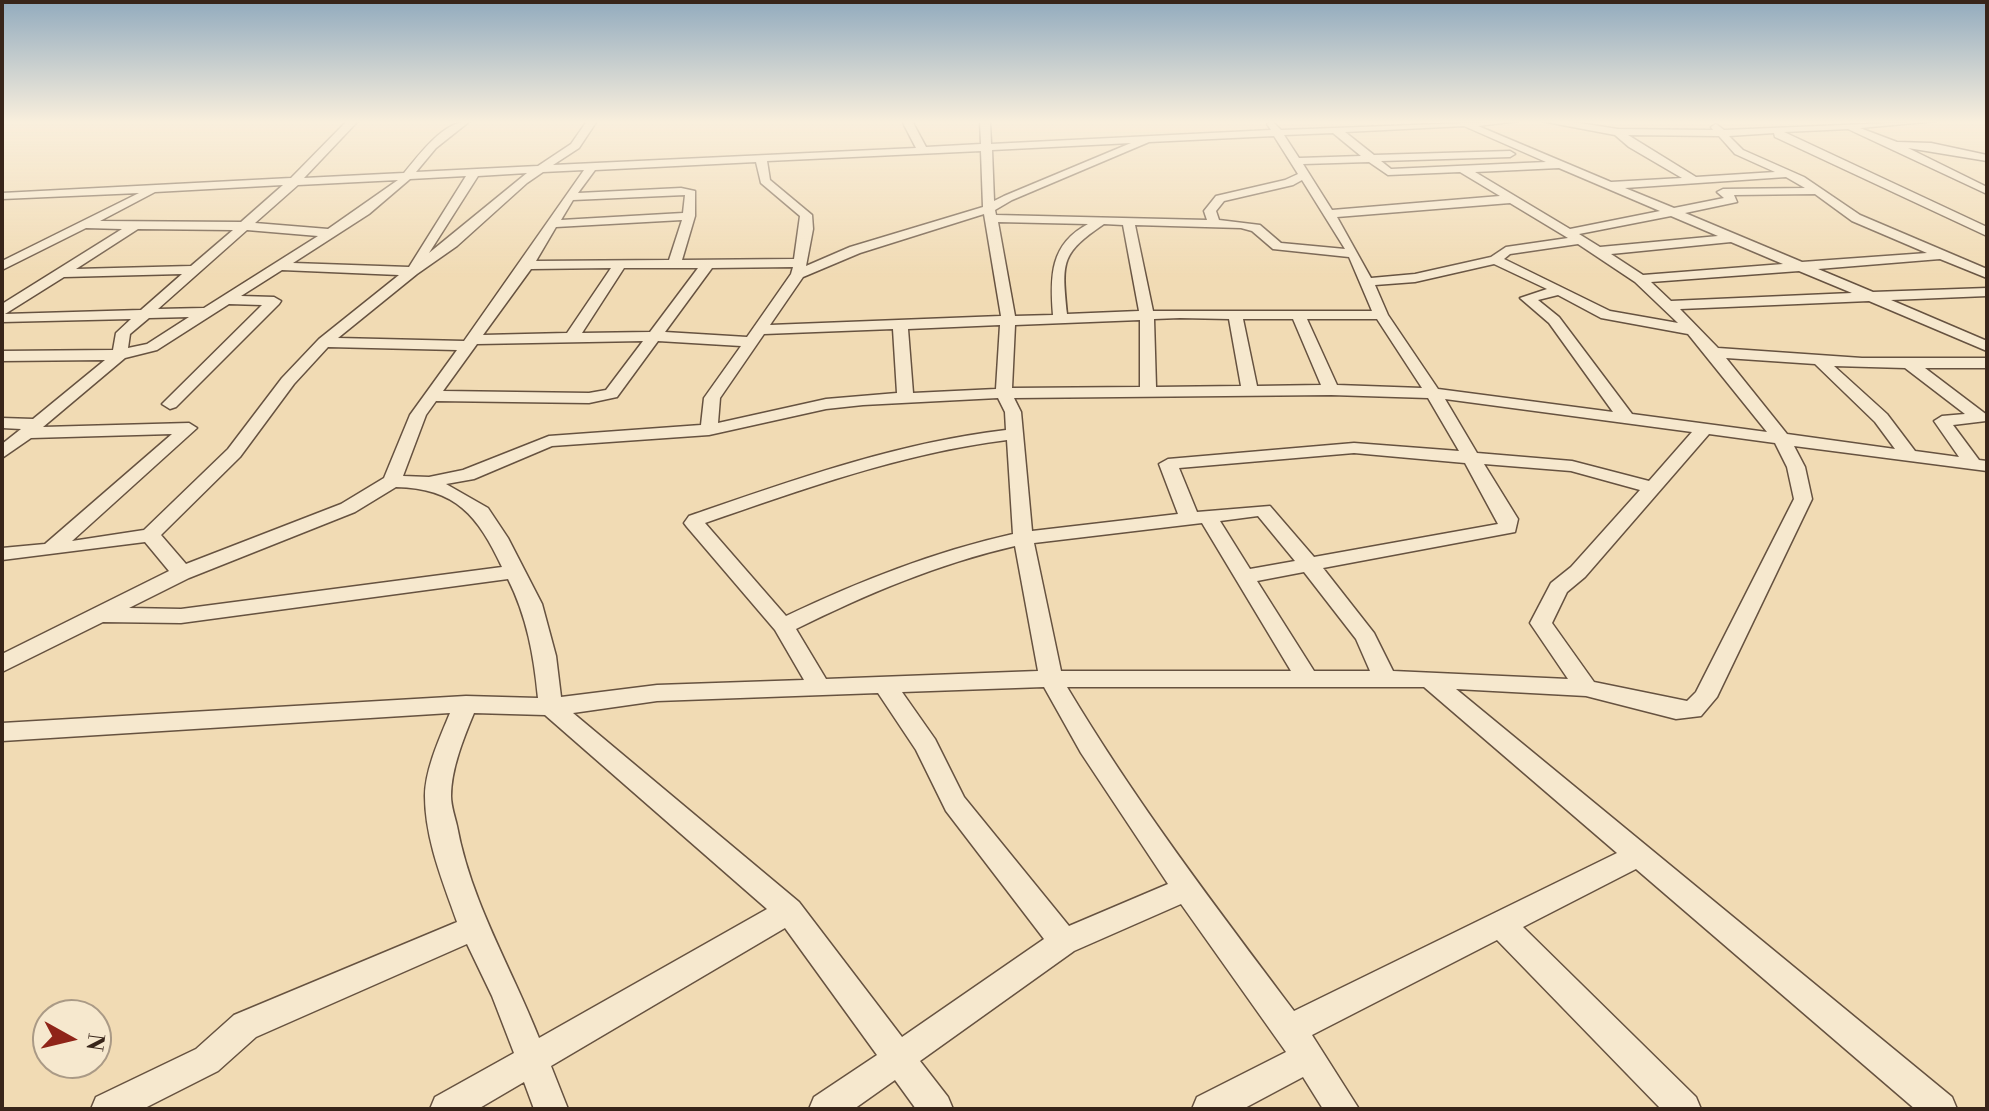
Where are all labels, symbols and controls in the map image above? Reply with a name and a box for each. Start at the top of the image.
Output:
north arrow [32,999,112,1079]
text: N [80,1032,109,1053]

